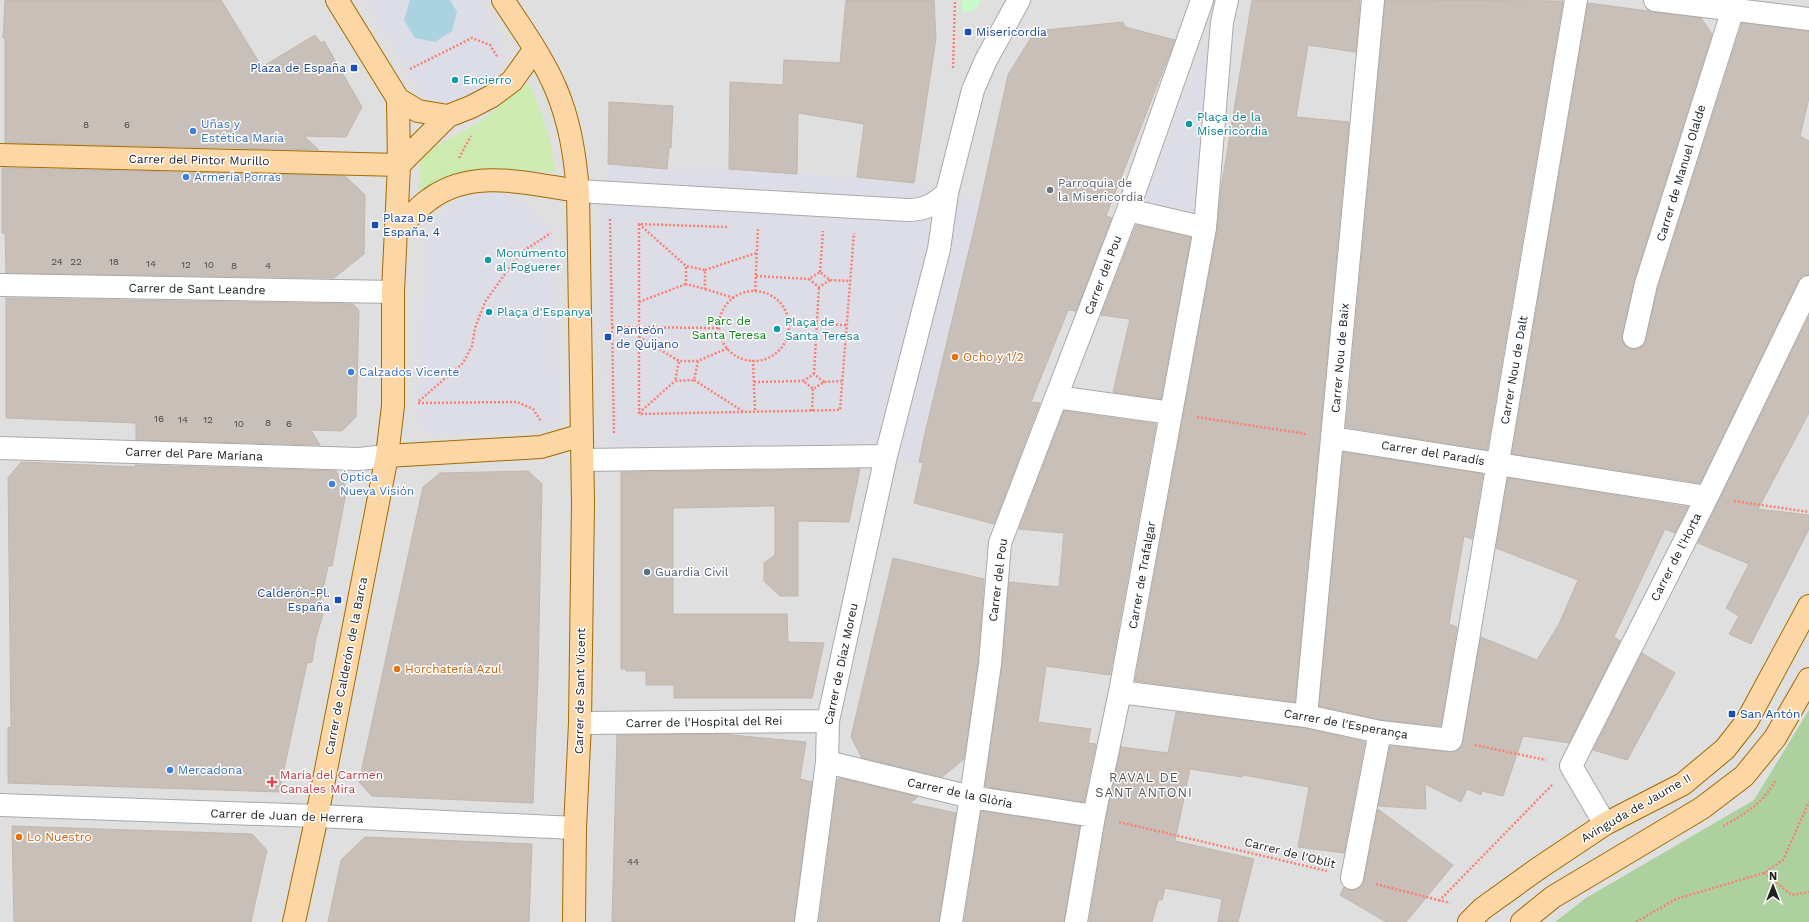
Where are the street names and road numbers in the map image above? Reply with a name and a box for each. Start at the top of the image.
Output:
street label: Carrer de Manuel Olalde [1653,103,1709,243]
street label: Carrer del Pintor Murillo [128,152,270,168]
street label: Carrer del Pou [1081,233,1125,317]
street label: Carrer de Sant Leandre [128,281,266,297]
street label: Carrer Nou de Baix [1328,302,1352,414]
street label: Carrer Nou de Dalt [1498,315,1530,425]
street label: Carrer del Paradís [1380,438,1486,468]
street label: Carrer del Pare Mariana [125,445,263,463]
street label: Carrer de l'Horta [1648,510,1704,604]
street label: Carrer de Trafalgar [1126,520,1158,630]
street label: Carrer del Pou [986,538,1010,622]
street label: Carrer de Calderón de la Barca [322,576,370,756]
street label: Carrer de Díaz Moreu [821,602,861,726]
street label: Carrer de Sant Vicent [572,628,588,754]
street label: Carrer de l'Esperança [1283,706,1409,742]
street label: Carrer de l'Hospital del Rei [625,714,783,730]
street label: Avinguda de Jaume II [1578,771,1694,845]
street label: Carrer de la Glòria [906,775,1014,811]
street label: Carrer de Juan de Herrera [210,806,364,826]
street label: Carrer de l'Oblit [1243,835,1337,871]

